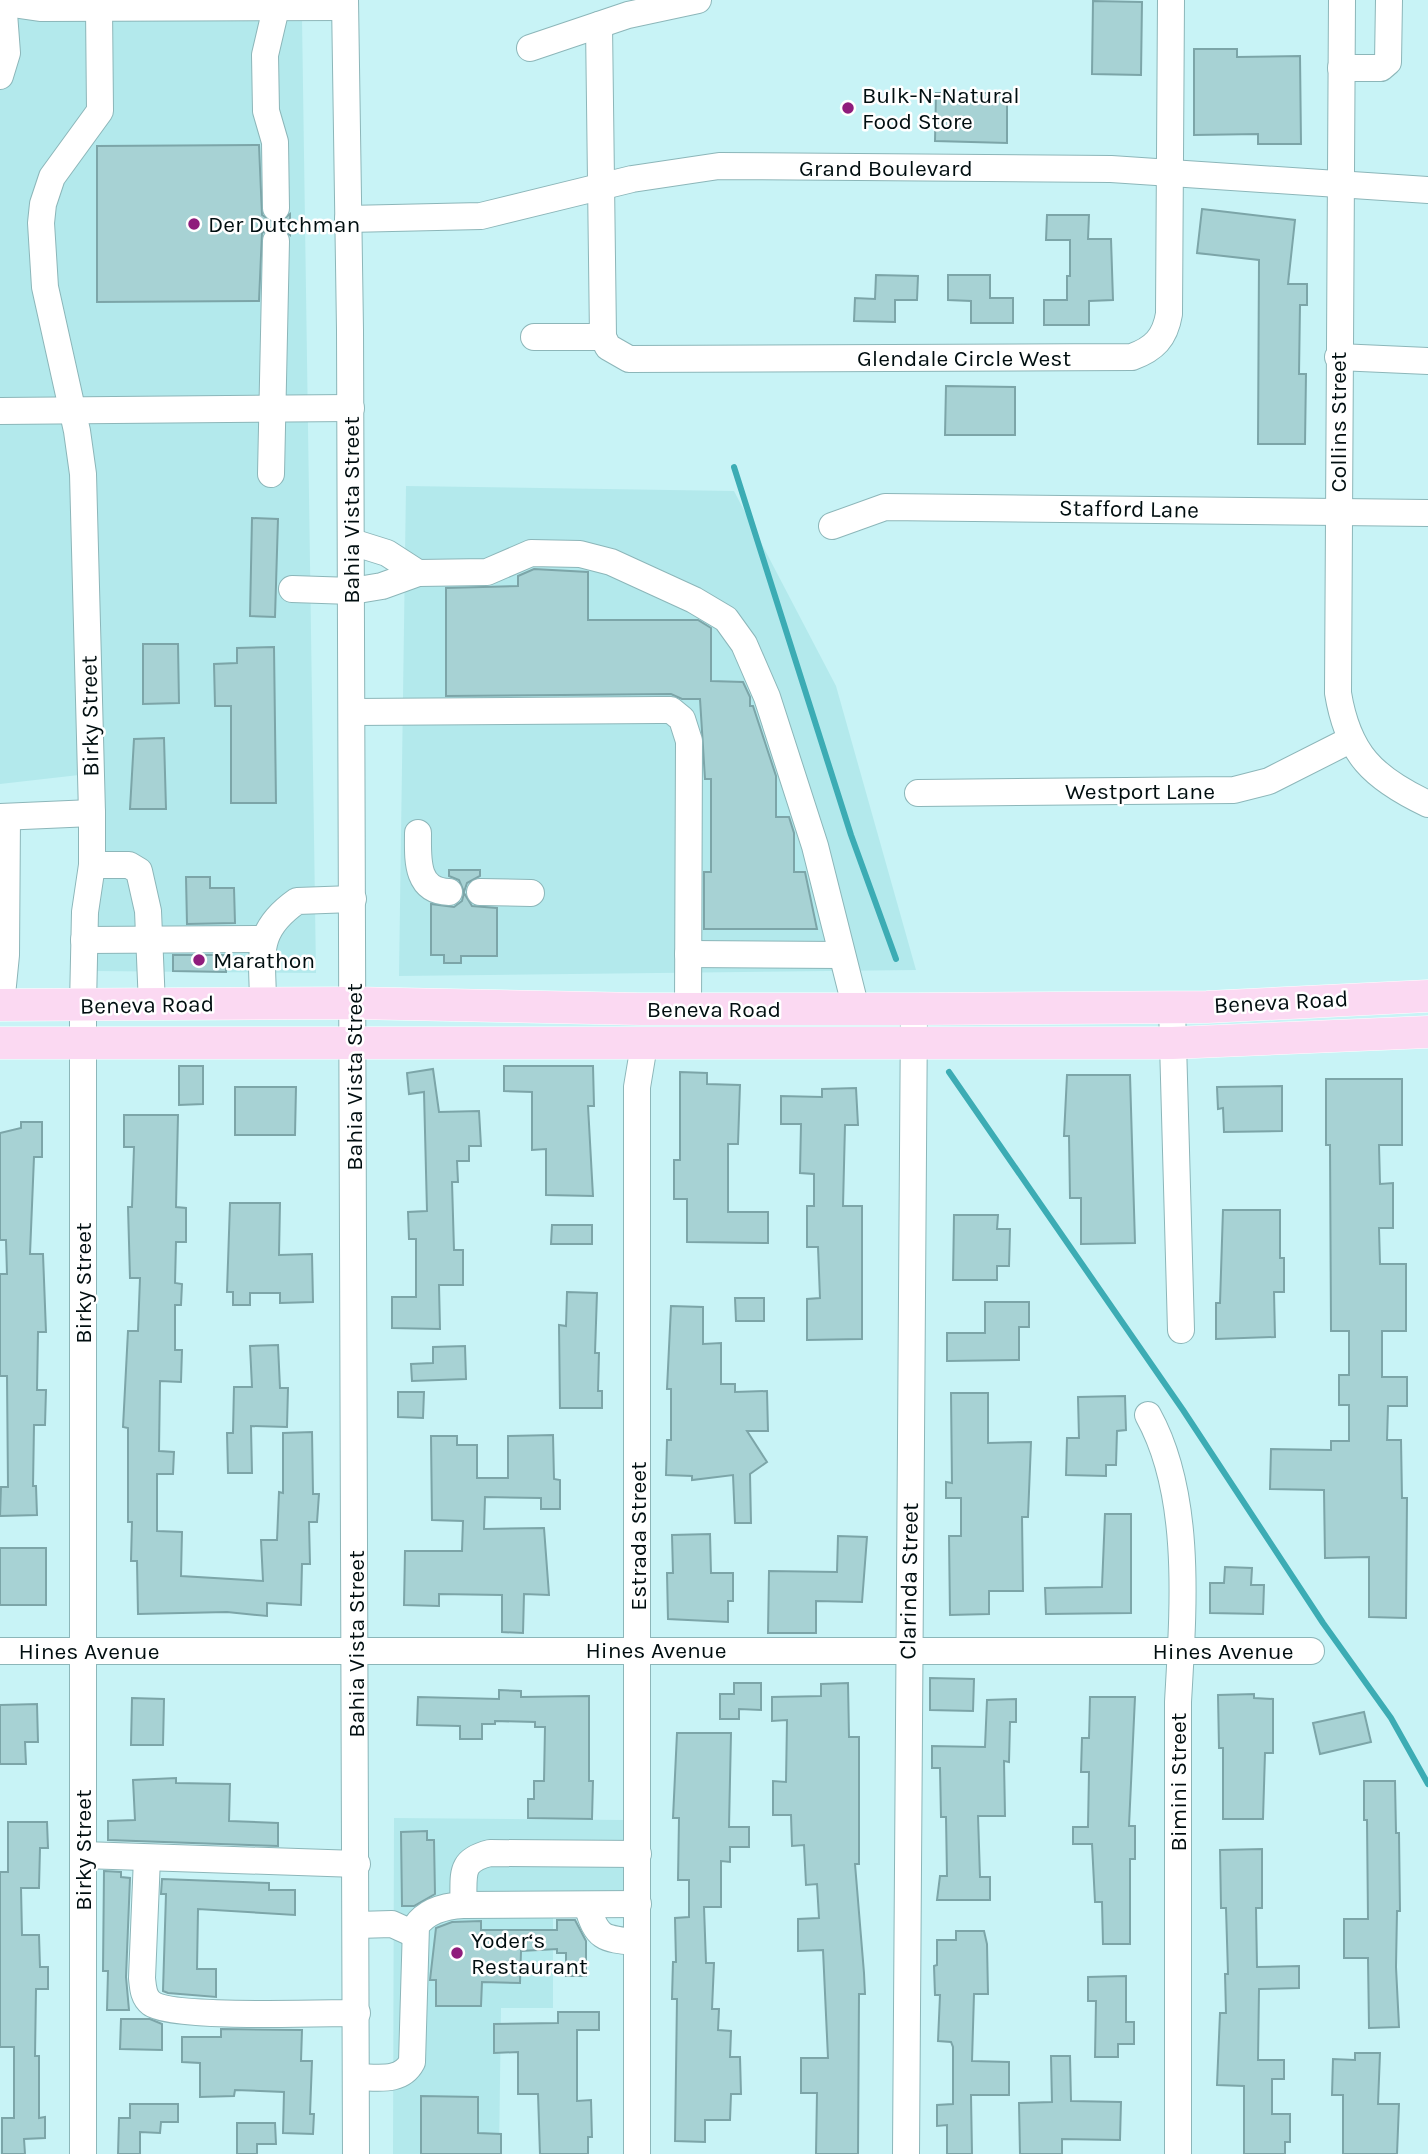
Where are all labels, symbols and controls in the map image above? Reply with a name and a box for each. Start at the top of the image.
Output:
place label: Bulk-N-Natural Food Store [862,82,1020,135]
marker: Bulk-N-Natural Food Store [840,100,856,116]
street label: Grand Boulevard [799,155,973,182]
place label: Der Dutchman [208,211,360,238]
marker: Der Dutchman [186,216,202,232]
street label: Glendale Circle West [857,345,1071,372]
street label: Collins Street [1325,351,1352,492]
street label: Bahia Vista Street [338,416,365,604]
street label: Stafford Lane [1059,494,1199,524]
street label: Birky Street [75,655,105,777]
street label: Westport Lane [1065,778,1215,805]
place label: Marathon [213,947,315,974]
marker: Marathon [191,952,207,968]
street label: Bahia Vista Street [341,983,368,1171]
street label: Beneva Road [1213,985,1349,1019]
street label: Beneva Road [80,990,214,1020]
street label: Beneva Road [647,996,781,1023]
street label: Birky Street [70,1222,97,1344]
street label: Estrada Street [625,1461,652,1611]
street label: Clarinda Street [894,1502,924,1660]
street label: Bahia Vista Street [343,1550,370,1738]
street label: Hines Avenue [585,1637,727,1664]
street label: Hines Avenue [18,1638,160,1665]
street label: Hines Avenue [1152,1638,1294,1665]
street label: Bimini Street [1165,1712,1192,1851]
street label: Birky Street [70,1789,97,1911]
place label: Yoder‘s Restaurant [471,1927,588,1980]
marker: Yoder‘s Restaurant [449,1945,465,1961]

